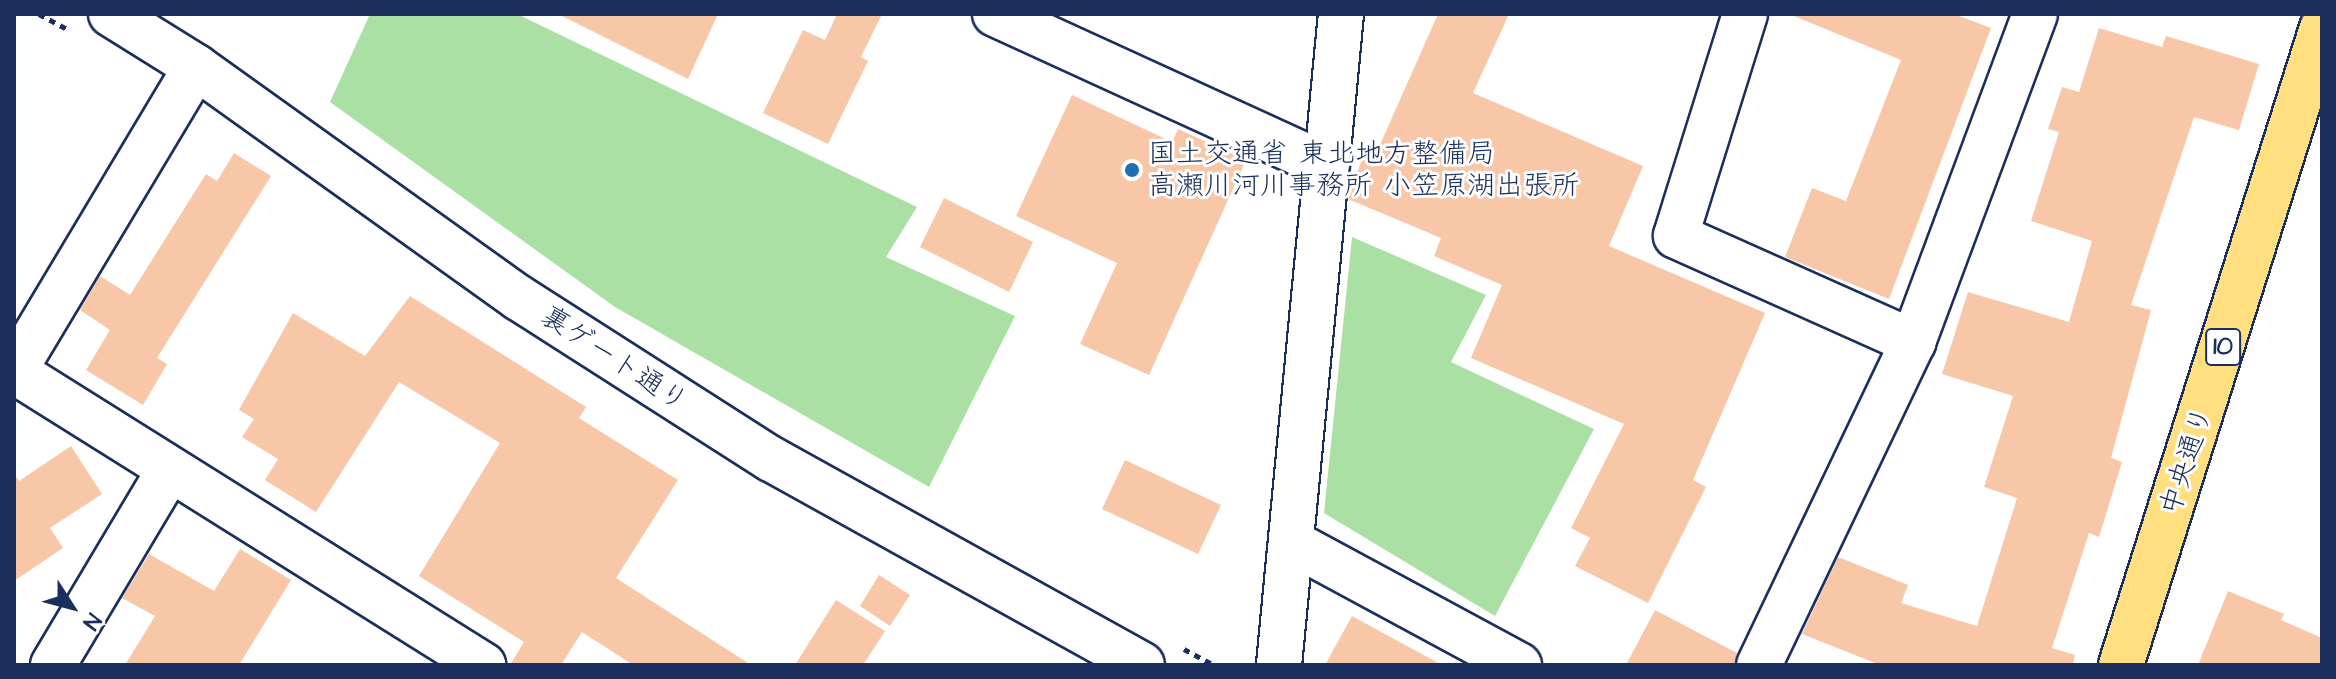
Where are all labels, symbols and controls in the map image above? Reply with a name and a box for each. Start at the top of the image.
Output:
place label: 国土交通省 東北地方整備局 高瀬川河川事務所 小笠原湖出張所 [1148,137,1579,203]
marker: 国土交通省 東北地方整備局 高瀬川河川事務所 小笠原湖出張所 [1123,161,1141,179]
street label: 裏ゲート通り [534,299,694,419]
road number: 10 [2205,325,2241,369]
street label: 中央通り [2154,403,2220,519]
north arrow [32,567,112,647]
text: N [75,607,108,636]

